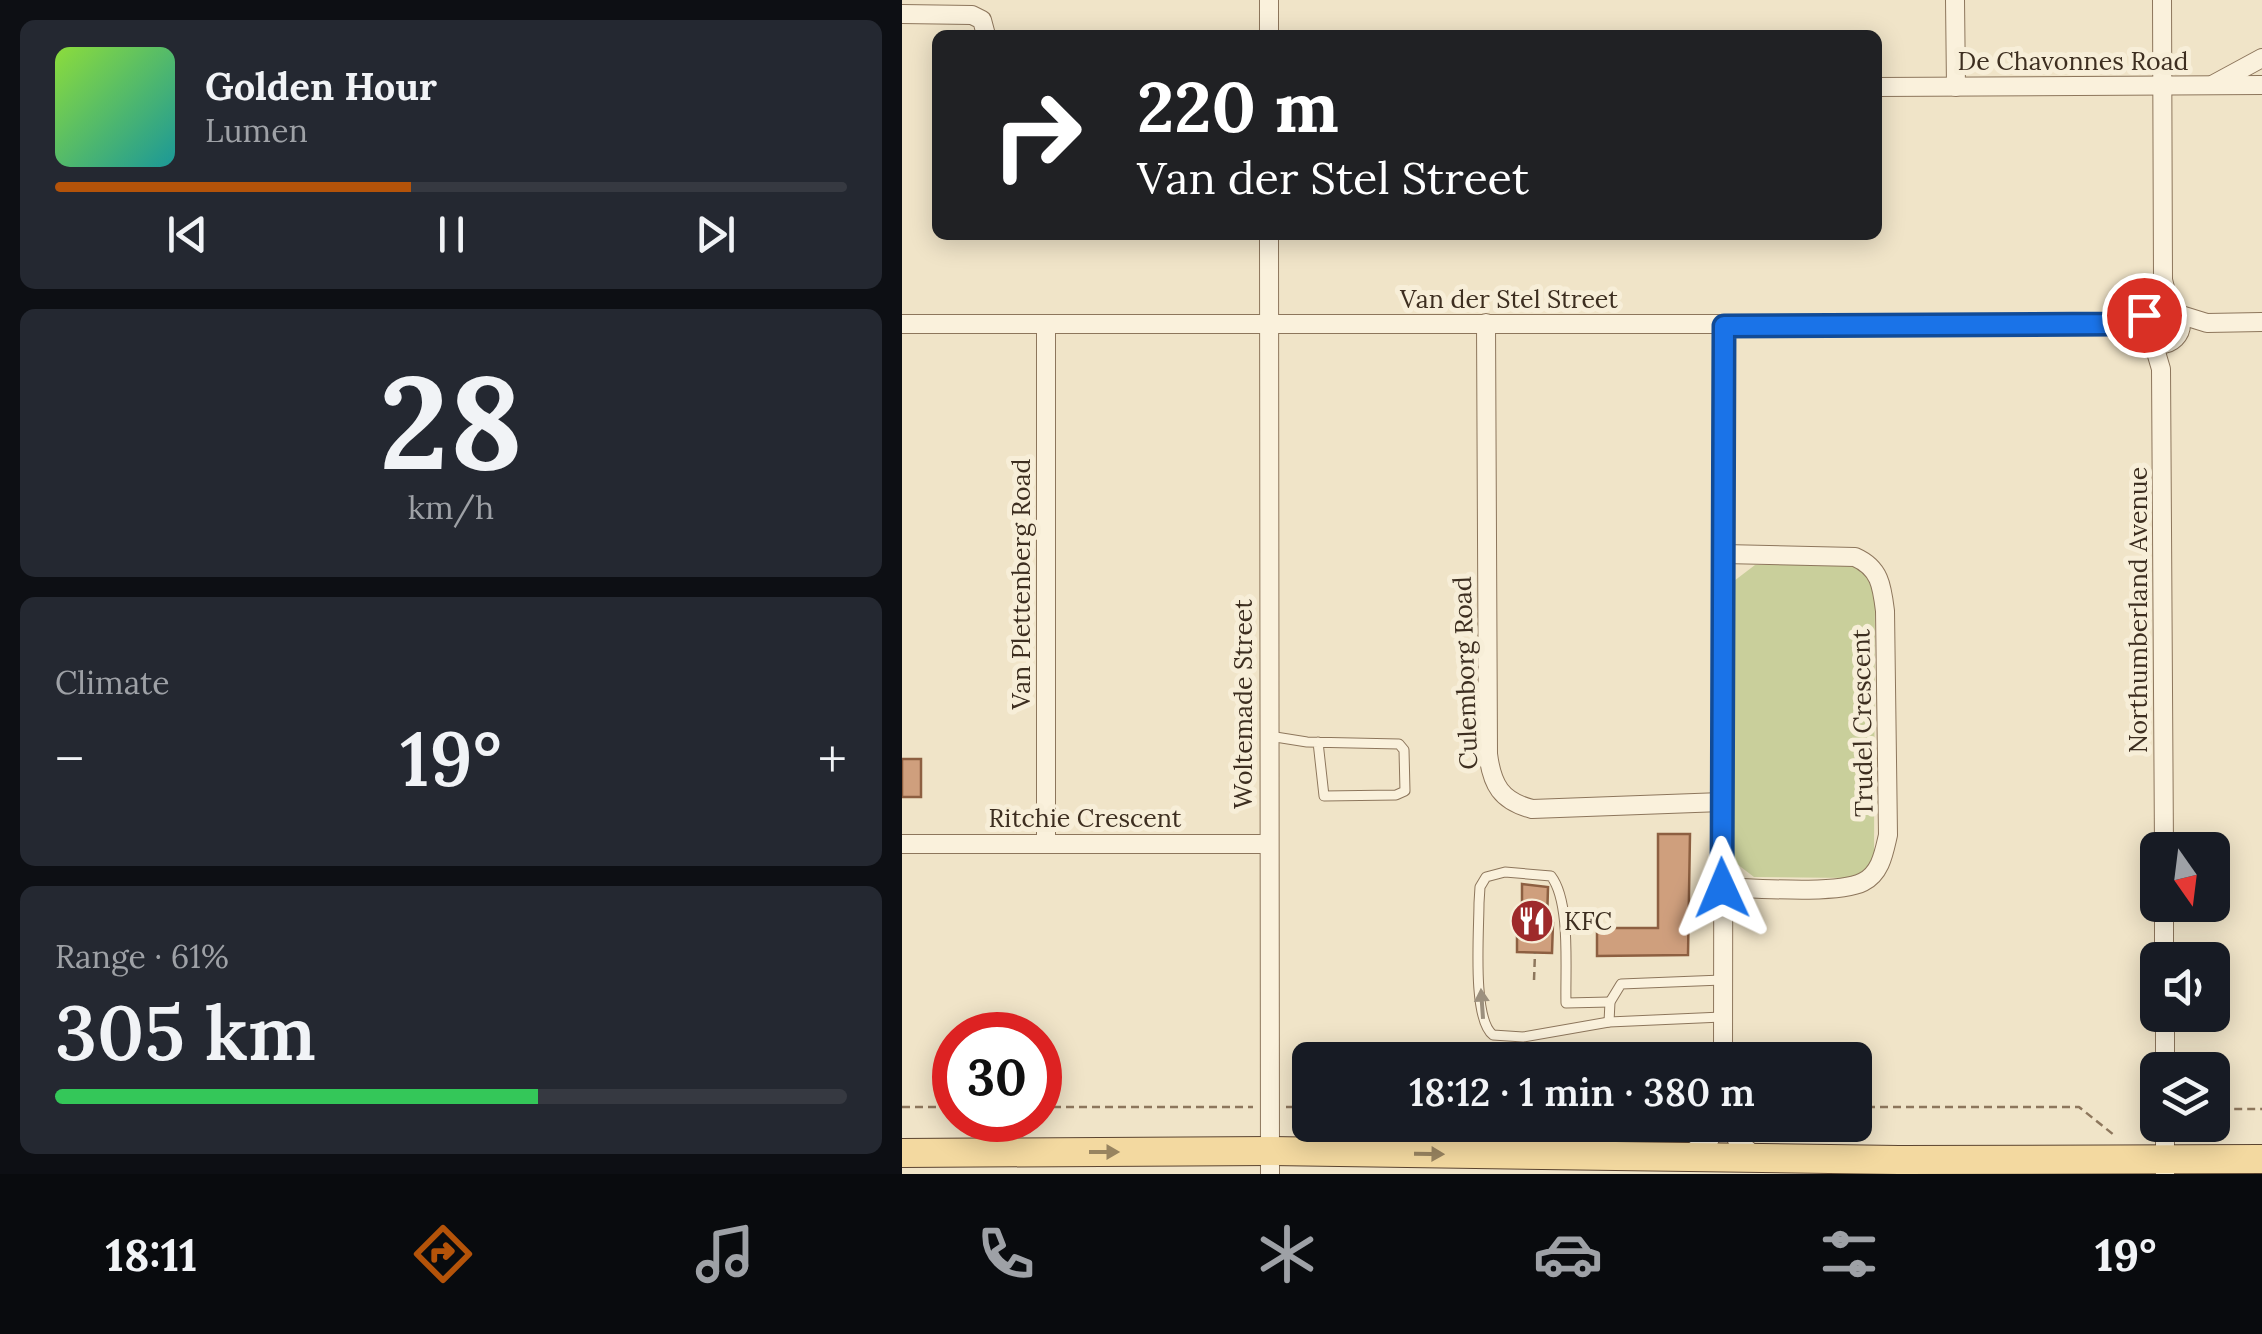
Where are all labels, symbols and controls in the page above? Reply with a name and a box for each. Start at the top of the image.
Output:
street label: De Chavonnes Road [1958,45,2189,77]
text: Golden Hour [205,62,437,110]
text: 220 m [1137,62,1339,151]
icon: right [972,70,1102,200]
text: Lumen [205,110,308,151]
text: Van der Stel Street [1137,149,1529,206]
icon: previous [160,207,215,262]
icon: pause [424,207,479,262]
icon: next [688,207,743,262]
pin [2102,273,2187,358]
street label: Van der Stel Street [1399,283,1618,315]
icon: arrive [2117,288,2172,343]
text: 28 [379,338,523,505]
street label: Van Plettenberg Road [1005,458,1037,711]
street label: Northumberland Avenue [2122,467,2154,753]
text: km/h [408,487,494,528]
street label: Culemborg Road [1446,576,1484,770]
street label: Woltemade Street [1227,599,1259,809]
street label: Trudel Crescent [1844,628,1880,817]
text: Climate [55,662,170,703]
text: 19° [400,711,502,807]
text: − [55,724,84,794]
text: + [818,724,847,794]
street label: Ritchie Crescent [989,802,1182,834]
north arrow [2140,832,2230,922]
map controls [2140,832,2230,1142]
position arrow [1670,836,1774,940]
restaurant icon: KFC [1509,898,1555,944]
place label: KFC [1564,905,1612,937]
text: Range · 61% [55,936,229,977]
button: sound [2140,942,2230,1032]
text: 305 km [55,985,316,1081]
one-way arrow [1473,988,1489,1020]
speed limit sign: 30 [932,1012,1062,1142]
button: layers [2140,1052,2230,1142]
text: 18:12 · 1 min · 380 m [1409,1068,1755,1116]
one-way arrow [1089,1144,1121,1160]
one-way arrow [1414,1146,1446,1162]
icon: directions [408,1219,478,1289]
icon: music [690,1219,760,1289]
icon: phone [971,1219,1041,1289]
icon: climate [1252,1219,1322,1289]
icon: car [1533,1219,1603,1289]
icon: filters [1814,1219,1884,1289]
text: 18:11 [106,1226,197,1283]
text: 19° [2095,1226,2156,1283]

